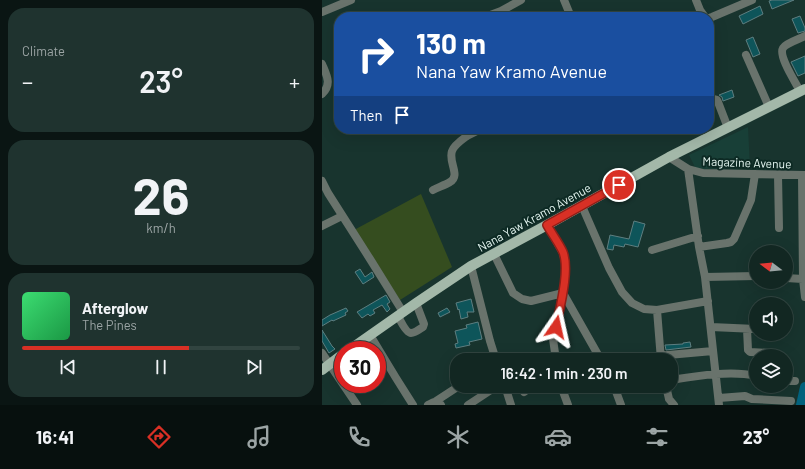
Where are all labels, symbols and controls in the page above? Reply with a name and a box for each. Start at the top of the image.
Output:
text: 130 m [416,26,486,60]
icon: right [350,28,402,80]
text: Climate [22,43,65,59]
text: Nana Yaw Kramo Avenue [416,60,607,82]
text: 23° [139,63,183,99]
text: − [22,68,33,94]
text: + [289,68,300,94]
icon: arrive [391,104,413,126]
text: Then [350,106,383,124]
street label: Magazine Avenue [702,153,792,171]
text: 26 [132,163,190,225]
pin [602,168,636,202]
icon: arrive [608,174,630,196]
street label: Nana Yaw Kramo Avenue [475,180,593,254]
text: km/h [146,220,176,236]
north arrow [749,245,793,289]
map controls [749,245,793,393]
button: sound [749,297,793,341]
text: Afterglow [82,299,148,317]
position arrow [535,306,577,348]
text: The Pines [82,317,137,333]
speed limit sign: 30 [334,341,386,393]
button: layers [749,349,793,393]
icon: previous [57,356,79,378]
icon: pause [150,356,172,378]
icon: next [243,356,265,378]
text: 16:42 · 1 min · 230 m [500,364,628,382]
icon: directions [145,423,173,451]
icon: music [245,423,273,451]
icon: phone [345,423,373,451]
icon: climate [444,423,472,451]
icon: car [544,423,572,451]
icon: filters [643,423,671,451]
text: 16:41 [36,426,74,448]
text: 23° [743,426,769,448]

